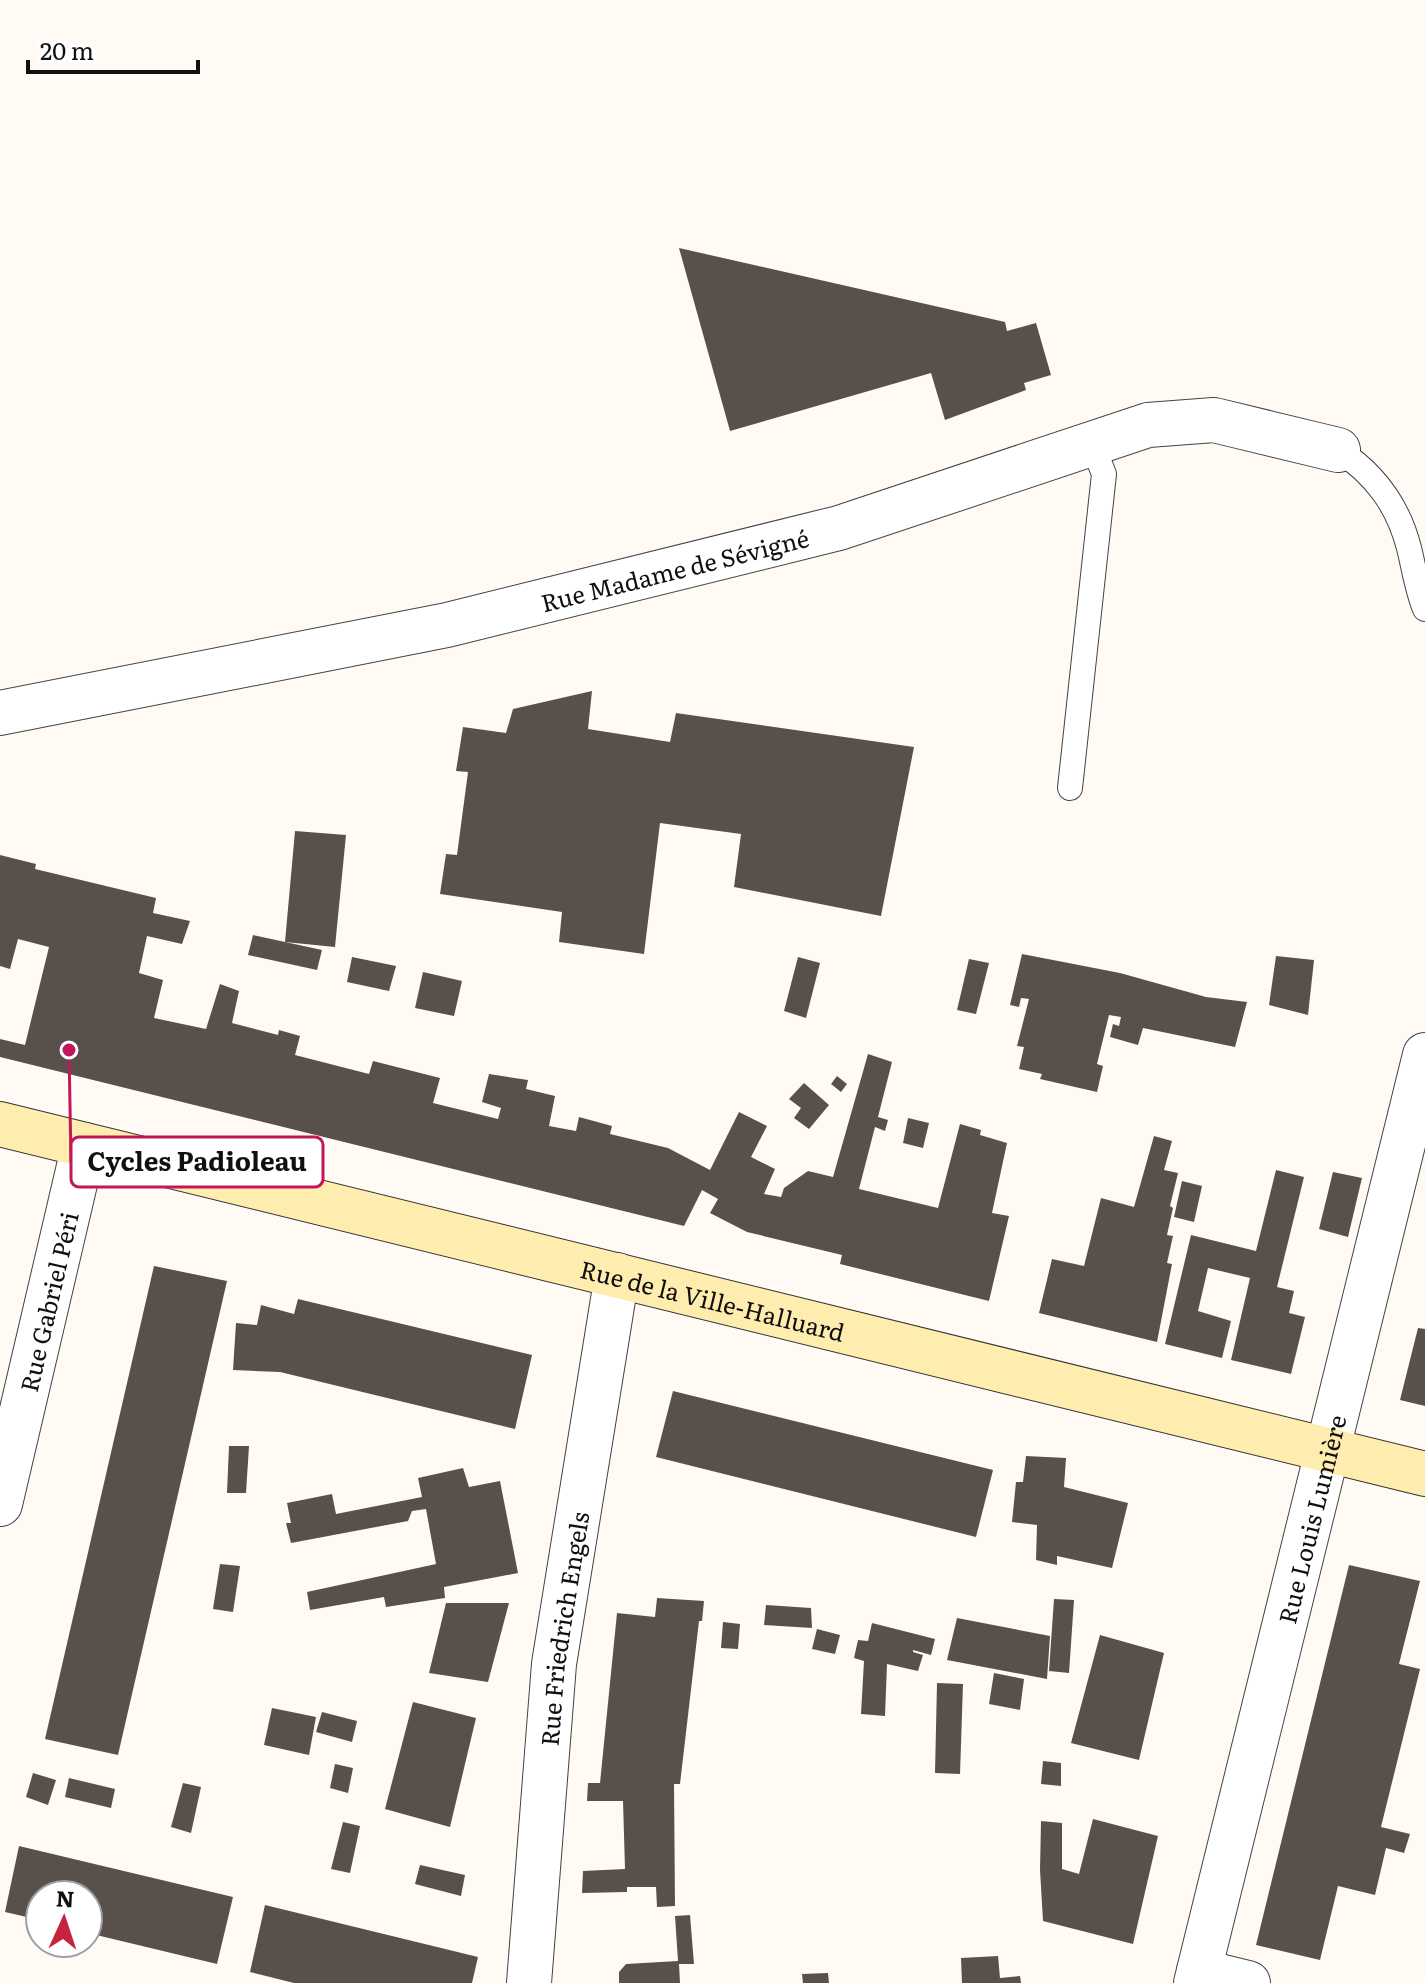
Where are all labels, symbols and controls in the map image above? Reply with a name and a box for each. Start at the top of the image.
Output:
scale bar [28,24,198,74]
text: 20 m [40,32,94,67]
street label: Rue Madame de Sévigné [537,519,812,619]
callout: Cycles Padioleau [71,1137,323,1187]
text: Cycles Padioleau [87,1140,307,1179]
street label: Rue Gabriel Péri [9,1208,85,1395]
street label: Rue de la Ville-Halluard [577,1250,849,1348]
street label: Rue Louis Lumière [1268,1411,1353,1627]
street label: Rue Friedrich Engels [530,1509,596,1747]
north arrow [24,1879,104,1959]
text: N [55,1881,75,1914]

